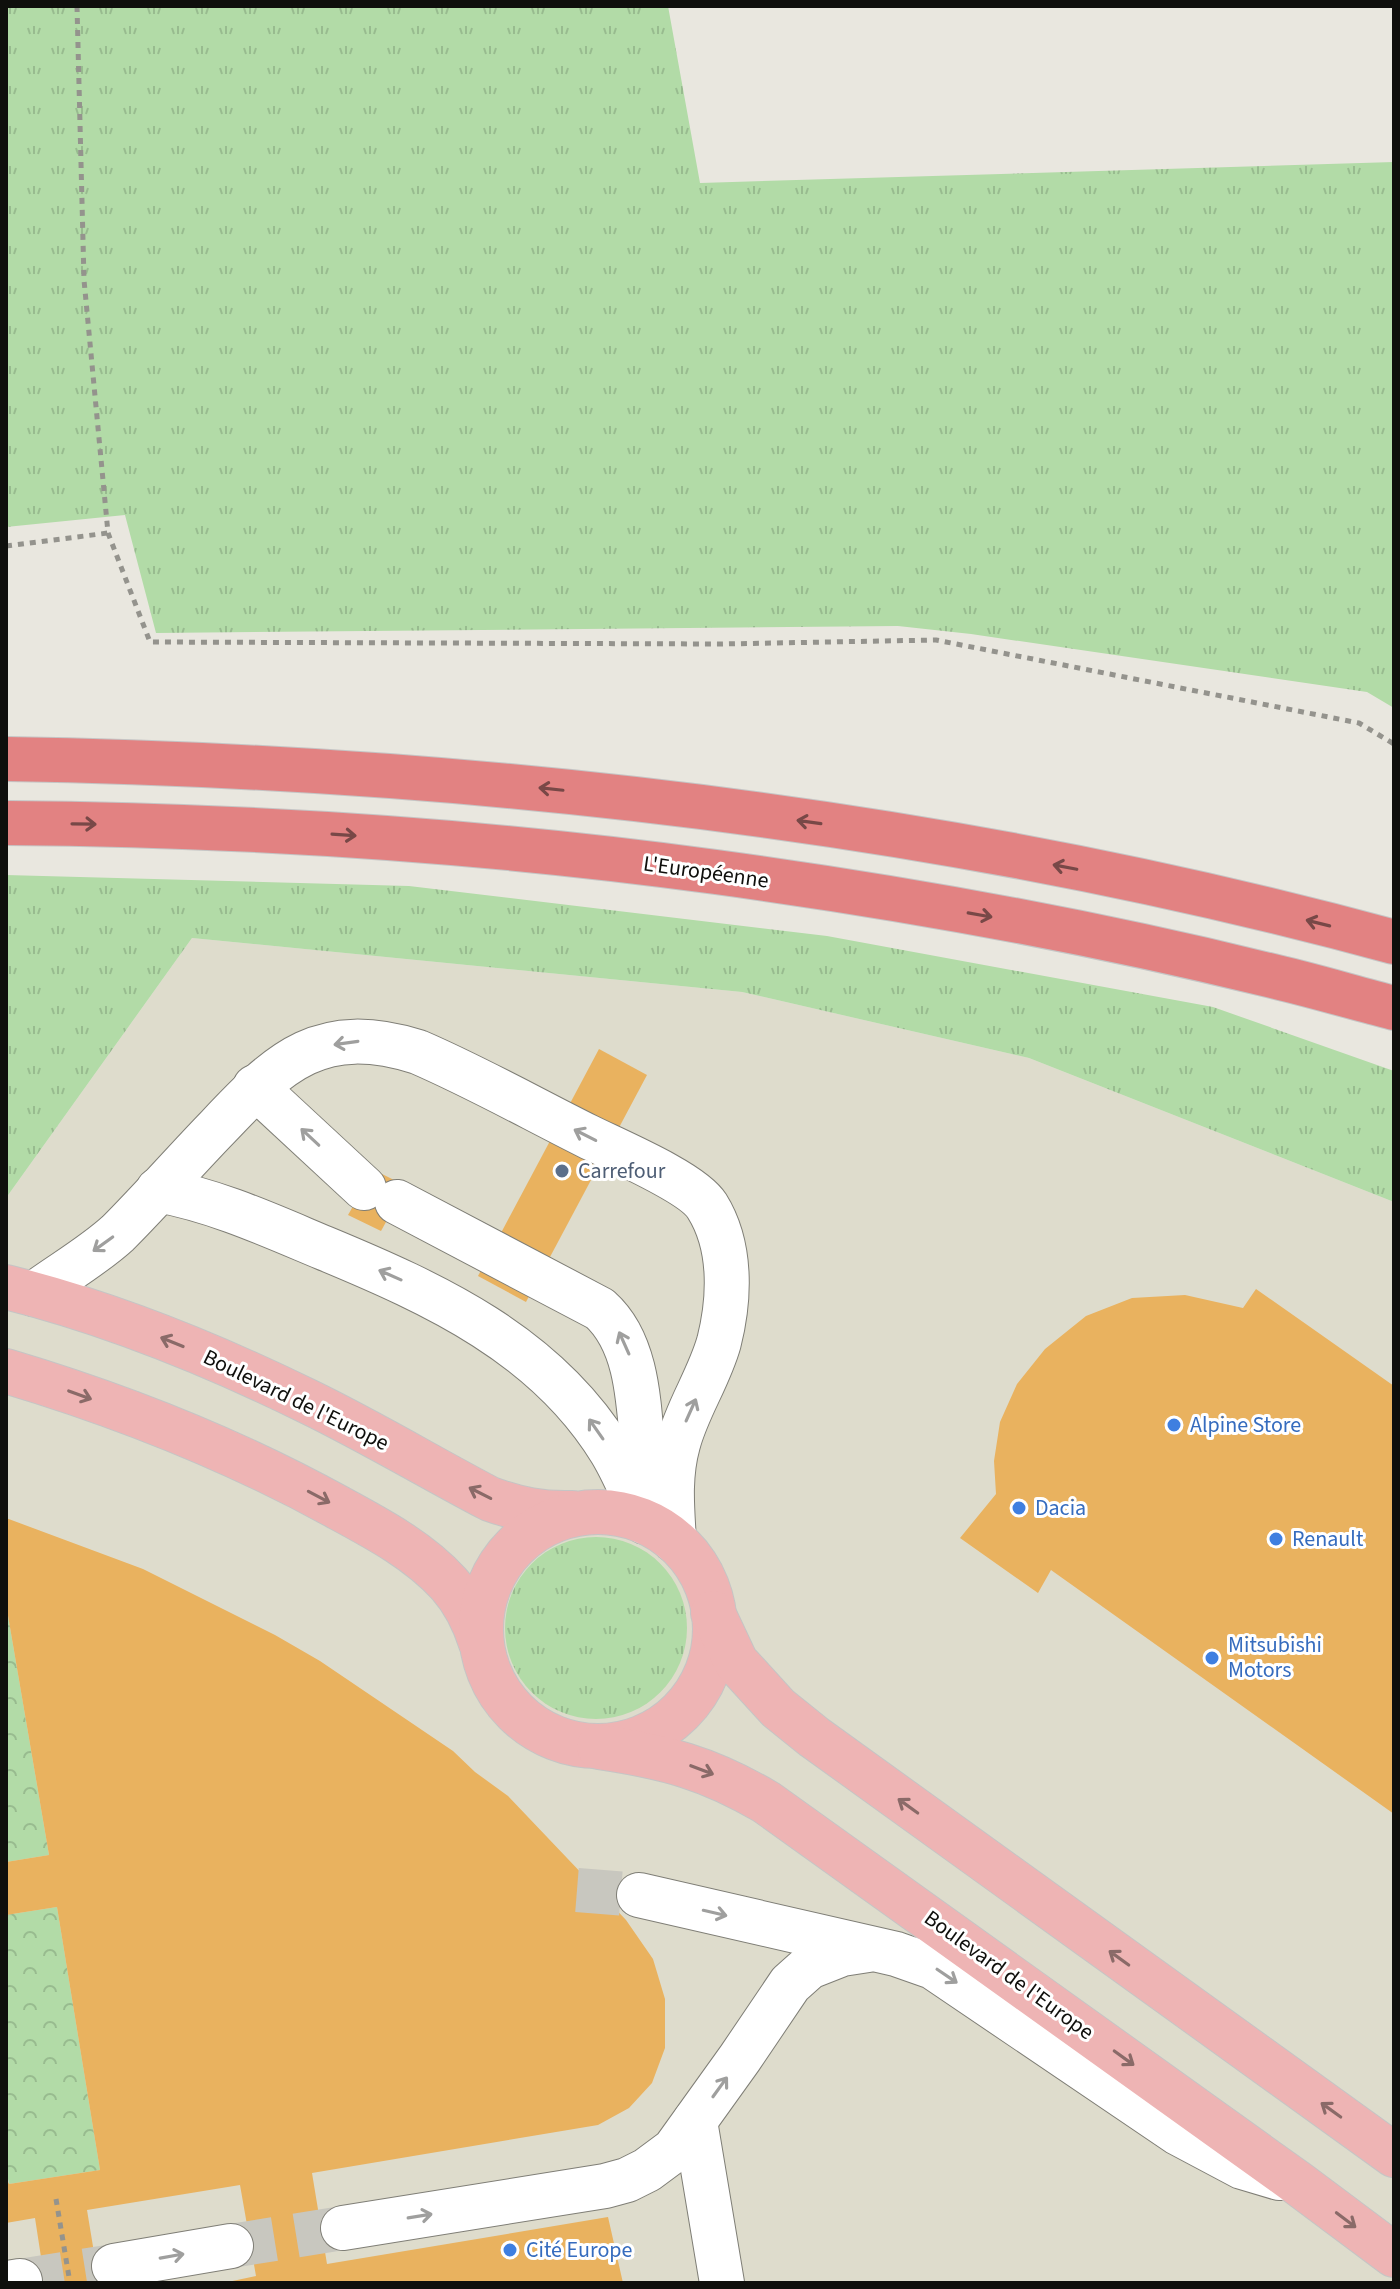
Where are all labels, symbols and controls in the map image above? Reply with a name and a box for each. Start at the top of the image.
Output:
one-way arrow [538,782,565,797]
one-way arrow [796,813,822,828]
one-way arrow [70,816,97,832]
one-way arrow [330,827,357,842]
street label: L'Européenne [641,847,771,897]
one-way arrow [1052,858,1078,873]
one-way arrow [967,909,992,924]
one-way arrow [1306,915,1332,930]
one-way arrow [333,1036,359,1051]
one-way arrow [573,1126,597,1142]
one-way arrow [300,1129,320,1147]
place label: Carrefour [578,1155,666,1187]
marker: Carrefour [553,1162,571,1180]
one-way arrow [93,1236,114,1253]
one-way arrow [378,1267,403,1282]
one-way arrow [615,1331,630,1356]
one-way arrow [160,1334,185,1348]
street label: Boulevard de l'Europe [198,1341,394,1459]
one-way arrow [67,1389,92,1403]
one-way arrow [684,1398,699,1422]
place label: Alpine Store [1190,1409,1301,1441]
marker: Alpine Store [1165,1416,1183,1434]
one-way arrow [588,1418,604,1440]
one-way arrow [469,1485,493,1501]
one-way arrow [307,1490,331,1505]
place label: Dacia [1035,1492,1086,1524]
marker: Dacia [1010,1499,1028,1517]
place label: Renault [1292,1523,1364,1555]
marker: Renault [1267,1530,1285,1548]
place label: Mitsubishi Motors [1228,1629,1322,1686]
marker: Mitsubishi Motors [1203,1649,1221,1667]
one-way arrow [689,1764,714,1778]
one-way arrow [898,1798,920,1814]
street label: Boulevard de l'Europe [917,1902,1101,2048]
one-way arrow [701,1906,727,1921]
one-way arrow [1109,1950,1131,1966]
one-way arrow [935,1968,957,1985]
one-way arrow [1113,2050,1135,2066]
one-way arrow [711,2077,728,2098]
one-way arrow [1320,2101,1342,2118]
one-way arrow [407,2207,432,2222]
one-way arrow [1335,2211,1357,2228]
place label: Cité Europe [526,2234,633,2266]
marker: Cité Europe [501,2241,519,2259]
one-way arrow [159,2248,185,2263]

